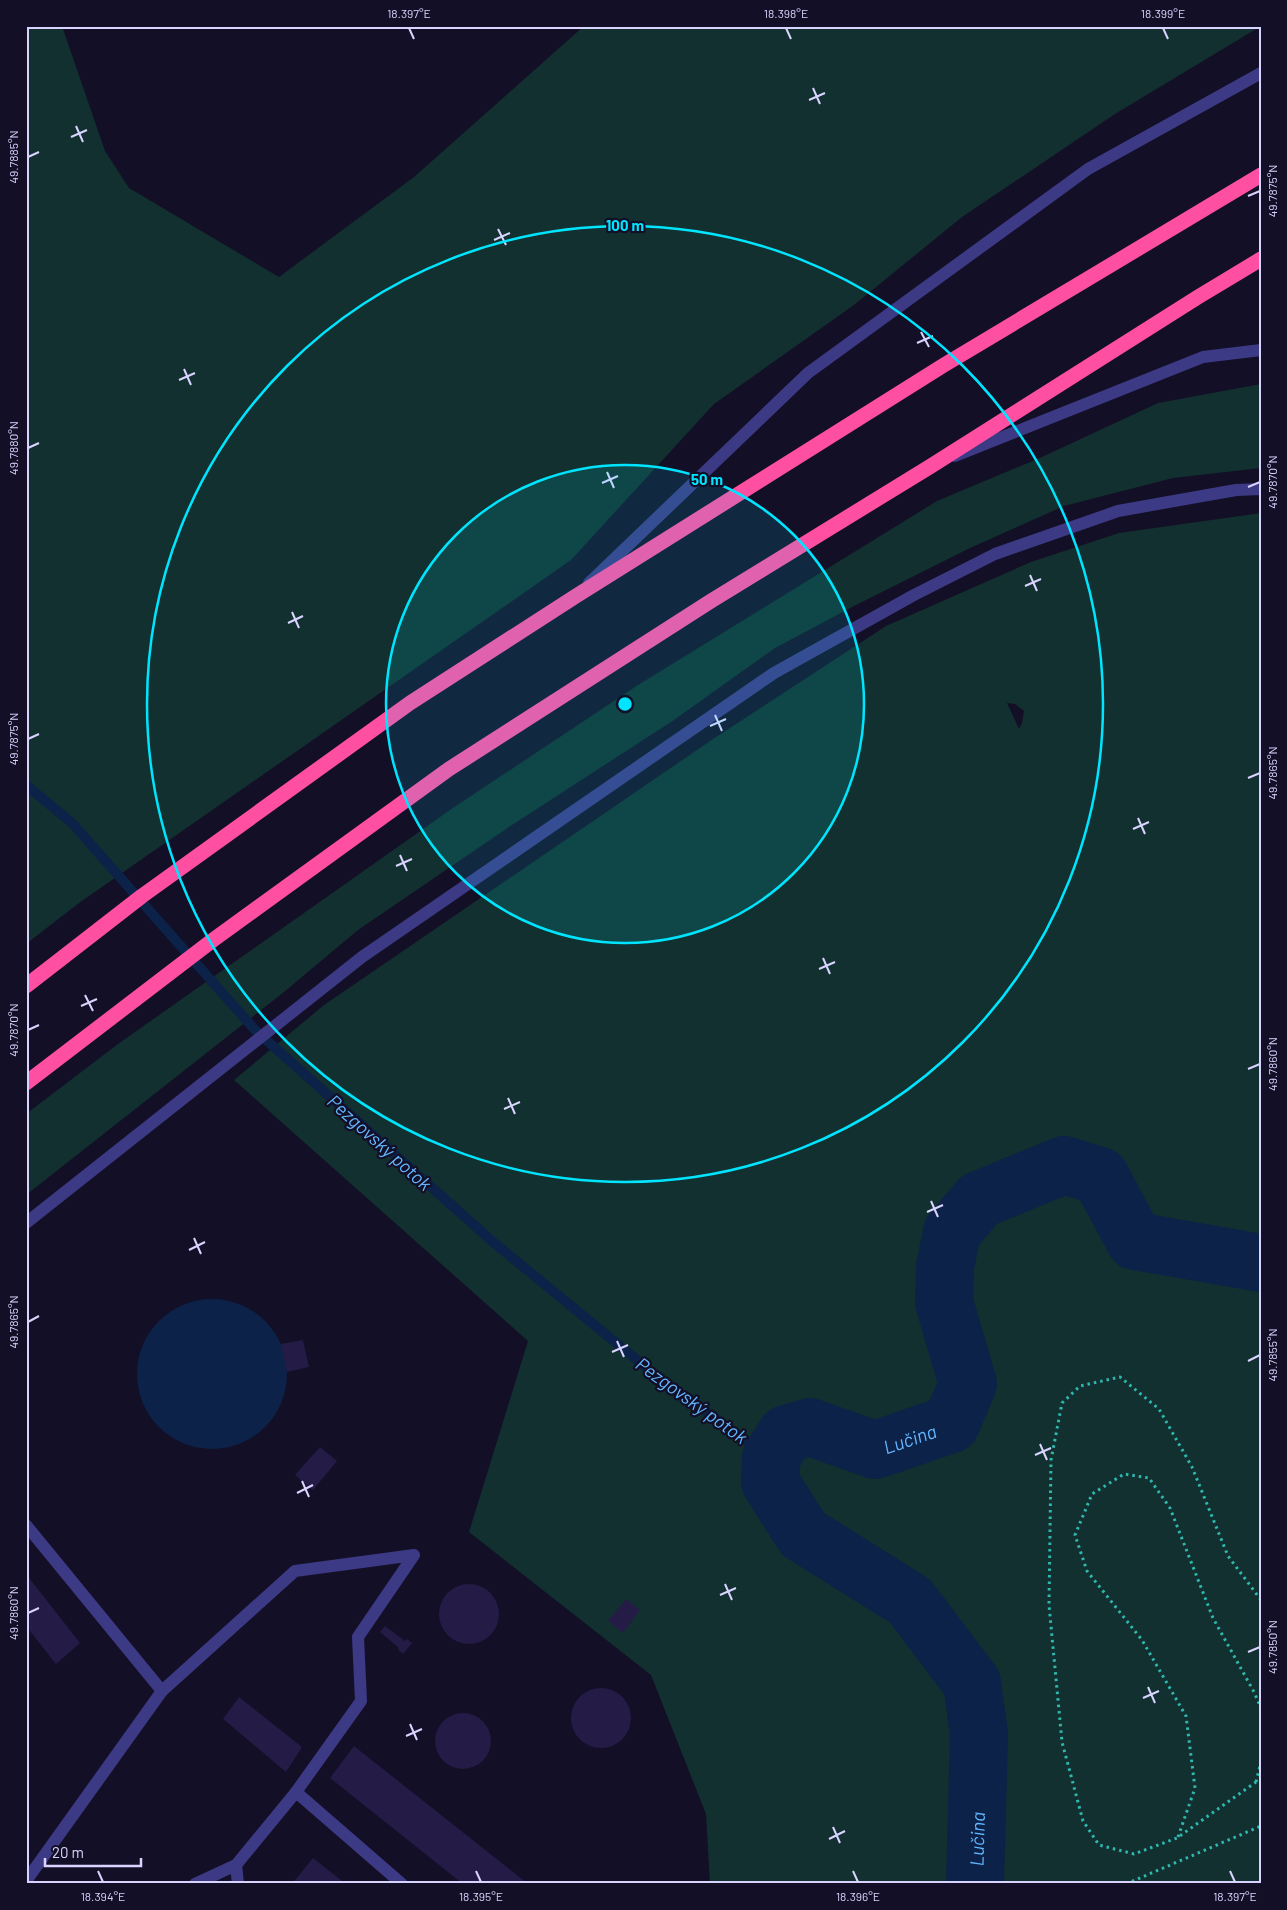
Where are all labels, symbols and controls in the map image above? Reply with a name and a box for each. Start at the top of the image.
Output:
text: 18.397°E [387,6,431,20]
text: 18.398°E [764,6,808,20]
text: 18.399°E [1141,6,1185,20]
text: 49.7885°N [6,130,20,184]
text: 49.7875°N [1265,165,1279,217]
text: 100 m [606,216,644,234]
text: 49.7880°N [6,421,20,475]
text: 49.7870°N [1265,455,1279,509]
text: 50 m [691,470,723,488]
centre of rings [616,695,634,713]
text: 49.7875°N [6,713,20,765]
text: 49.7865°N [1265,746,1279,800]
text: 49.7870°N [6,1003,20,1057]
text: 49.7860°N [1265,1037,1279,1091]
water label: Pezgovský potok [323,1089,437,1195]
text: 49.7865°N [6,1295,20,1349]
text: 49.7855°N [1265,1328,1279,1382]
water label: Pezgovský potok [632,1352,753,1449]
water label: Lučina [880,1418,939,1458]
text: 49.7860°N [6,1586,20,1640]
text: 49.7850°N [1265,1620,1279,1674]
water label: Lučina [964,1811,988,1867]
scale bar [45,1835,141,1867]
text: 20 m [52,1843,84,1861]
text: 18.394°E [81,1889,125,1903]
text: 18.395°E [459,1889,503,1903]
text: 18.396°E [836,1889,880,1903]
text: 18.397°E [1213,1889,1257,1903]

